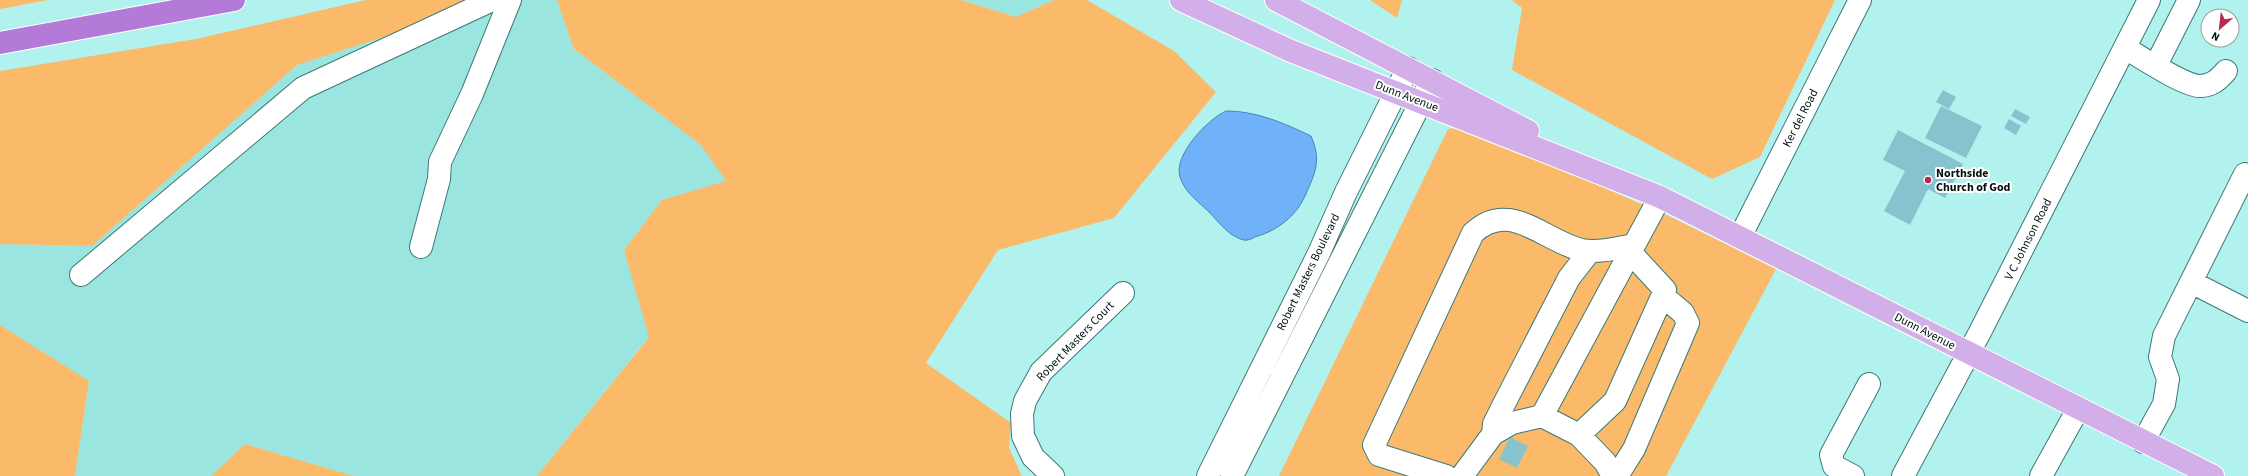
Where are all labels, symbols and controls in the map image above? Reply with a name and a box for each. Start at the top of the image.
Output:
north arrow [2200,8,2240,48]
text: N [2209,28,2222,45]
street label: Dunn Avenue [1373,77,1441,116]
street label: Ker del Road [1779,86,1822,150]
place label: Northside Church of God [1936,165,2011,196]
marker: Northside Church of God [1923,175,1933,185]
street label: V C Johnson Road [2001,196,2056,283]
street label: Robert Masters Boulevard [1273,211,1344,334]
street label: Robert Masters Court [1033,298,1118,385]
street label: Dunn Avenue [1891,309,1958,354]

